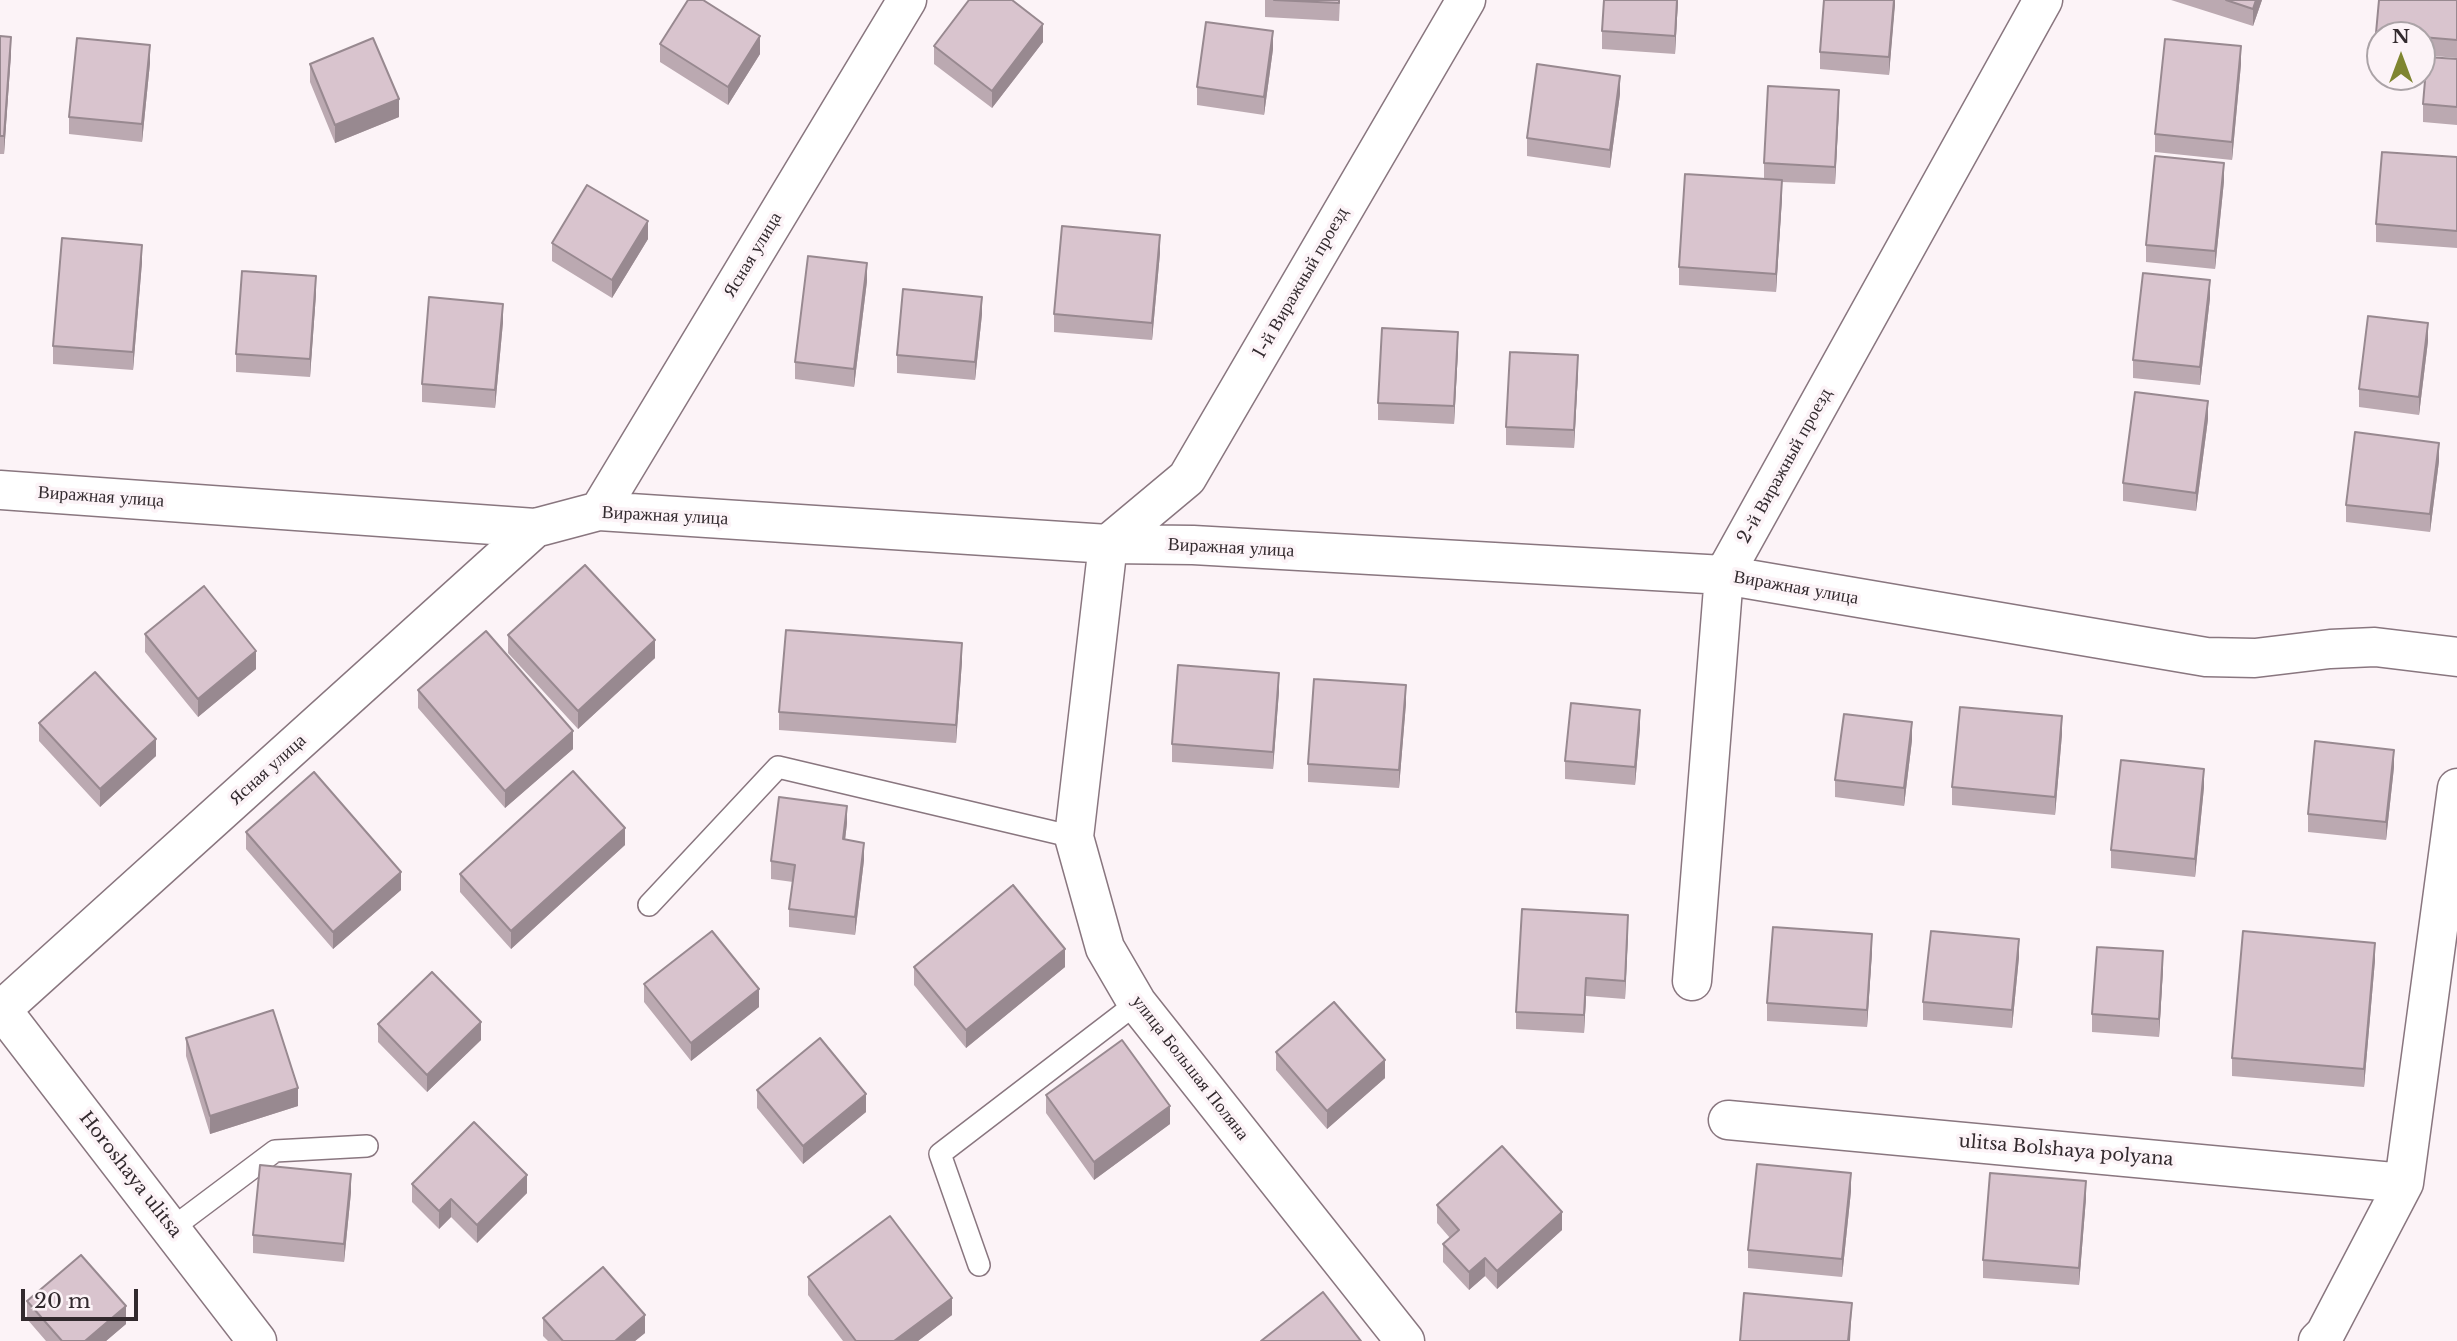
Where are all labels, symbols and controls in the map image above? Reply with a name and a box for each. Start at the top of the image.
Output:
north arrow [2366,21,2436,91]
text: N [2392,25,2410,48]
street label: 1-й Виражный проезд [1249,204,1353,362]
street label: Ясная улица [719,209,787,301]
street label: 2-й Виражный проезд [1733,385,1837,547]
street label: Виражная улица [37,482,165,512]
street label: Виражная улица [601,502,729,530]
street label: Виражная улица [1167,534,1295,562]
street label: Виражная улица [1732,566,1860,610]
street label: Ясная улица [225,730,311,810]
street label: улица Большая Поляна [1127,991,1253,1145]
street label: Horoshaya ulitsa [74,1108,186,1242]
street label: ulitsa Bolshaya polyana [1958,1131,2174,1171]
scale bar [24,1274,142,1318]
text: 20 m [34,1288,91,1314]

